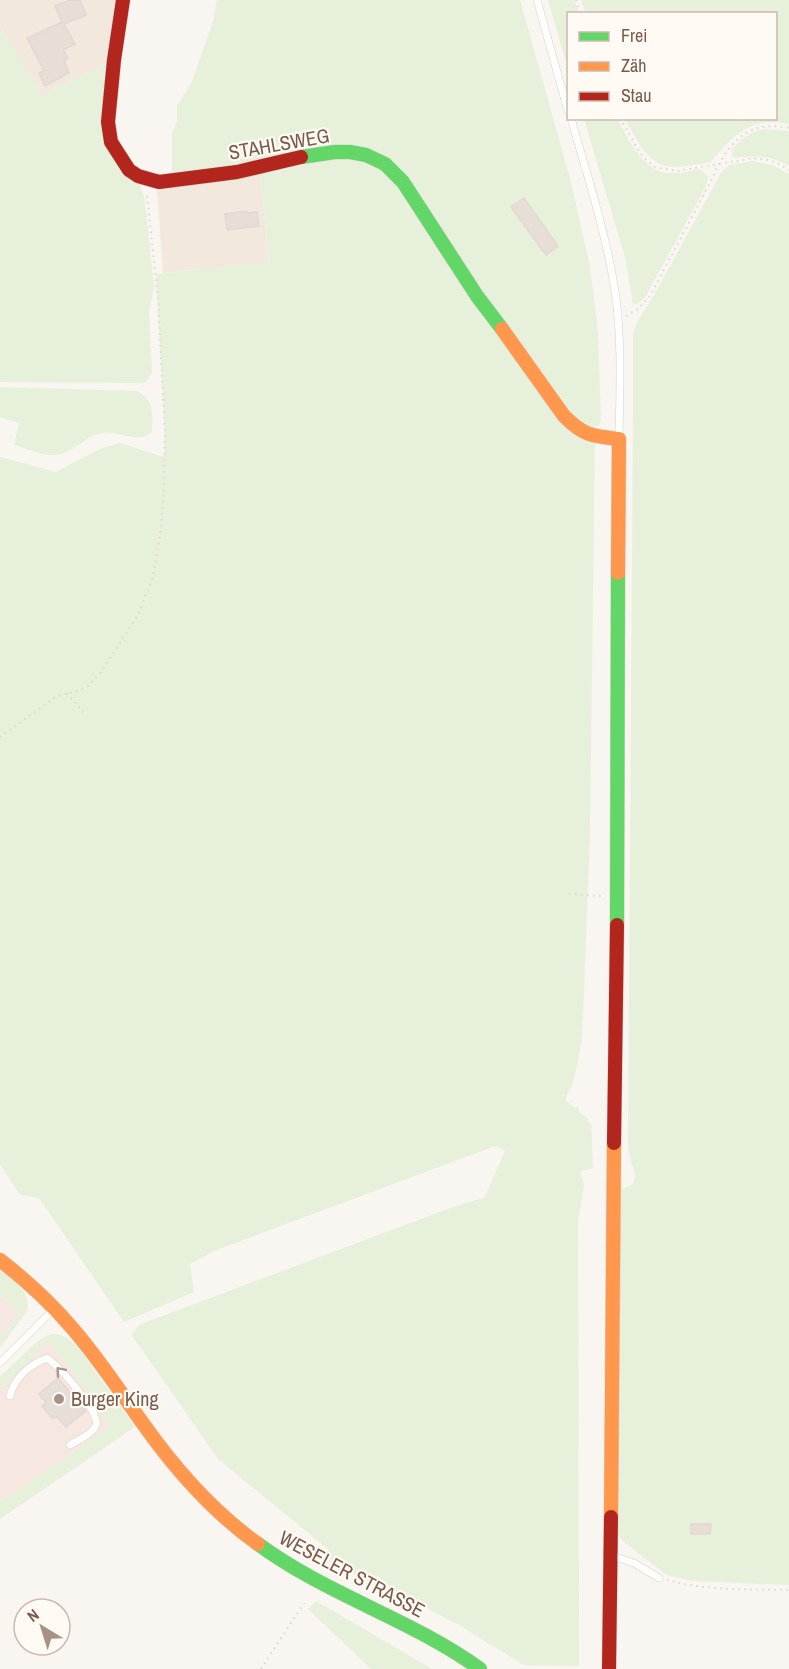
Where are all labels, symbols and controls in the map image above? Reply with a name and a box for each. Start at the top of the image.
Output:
legend [567,12,777,120]
text: Frei [621,23,647,48]
text: Zäh [621,53,646,78]
text: Stau [621,83,651,108]
street label: STAHLSWEG [226,121,331,166]
one-way arrow [57,1367,68,1378]
place label: Burger King [71,1385,159,1412]
marker: Burger King [52,1392,66,1406]
street label: WESELER STRASSE [275,1524,430,1623]
north arrow [12,1597,72,1657]
text: N [22,1604,43,1627]

